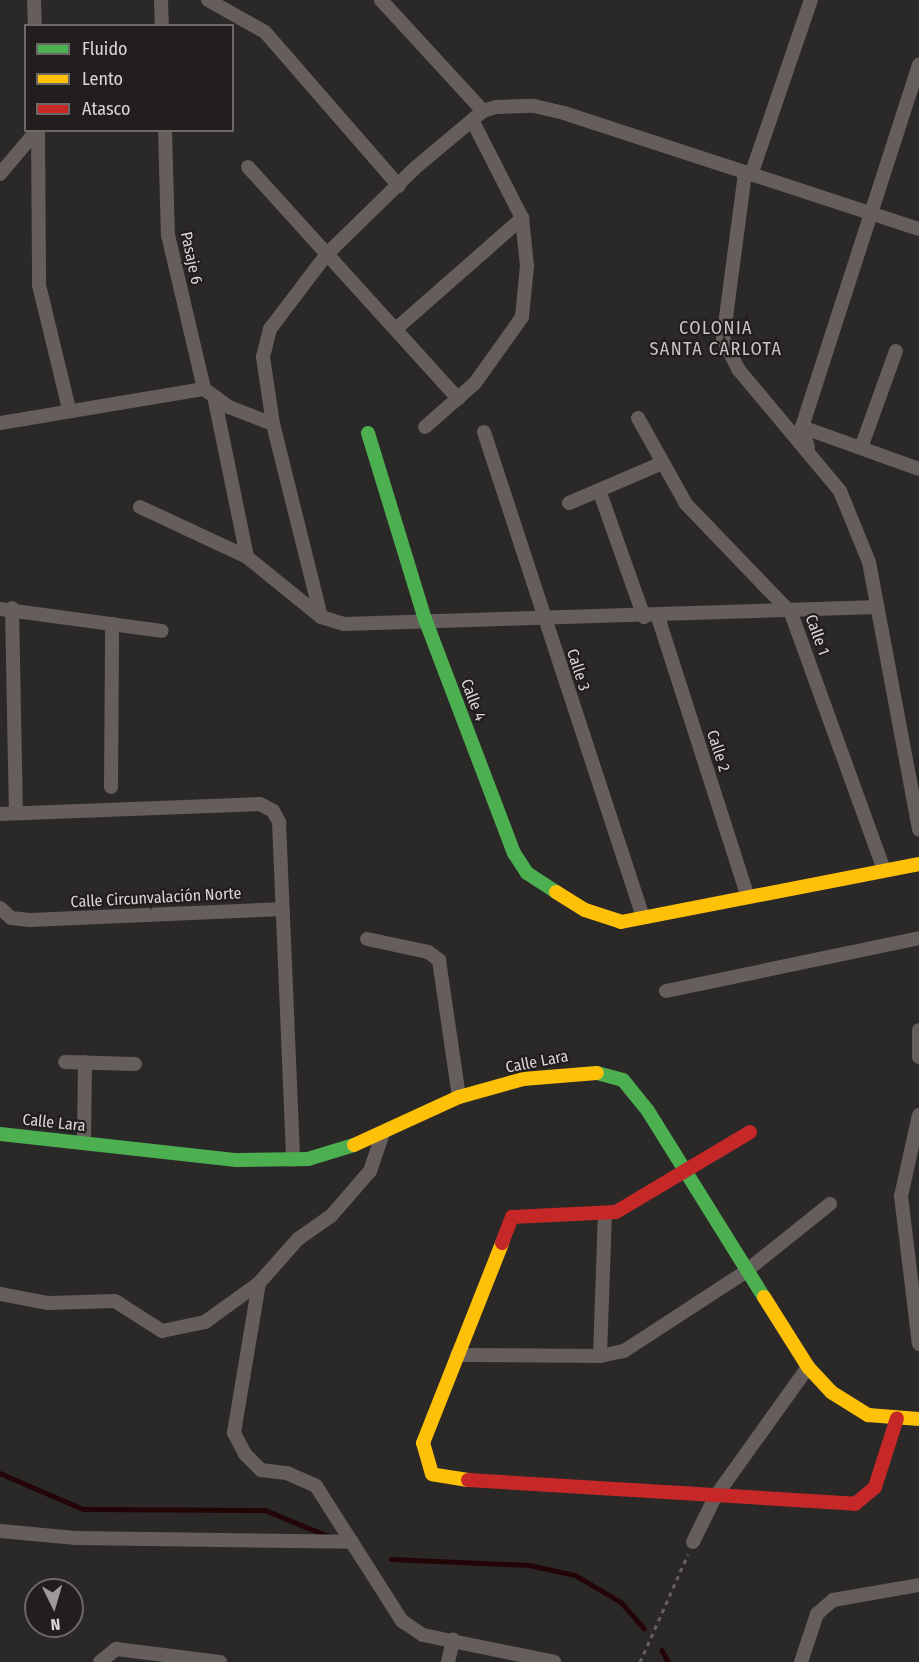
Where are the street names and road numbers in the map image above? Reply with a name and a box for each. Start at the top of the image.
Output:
street label: Pasaje 6 [176,230,206,286]
street label: Calle 1 [801,612,833,658]
street label: Calle 3 [562,647,594,693]
street label: Calle 4 [456,676,490,724]
street label: Calle 2 [702,728,734,774]
street label: Calle Circunvalación Norte [70,884,242,912]
street label: Calle Lara [504,1047,570,1077]
street label: Calle Lara [21,1110,87,1136]

